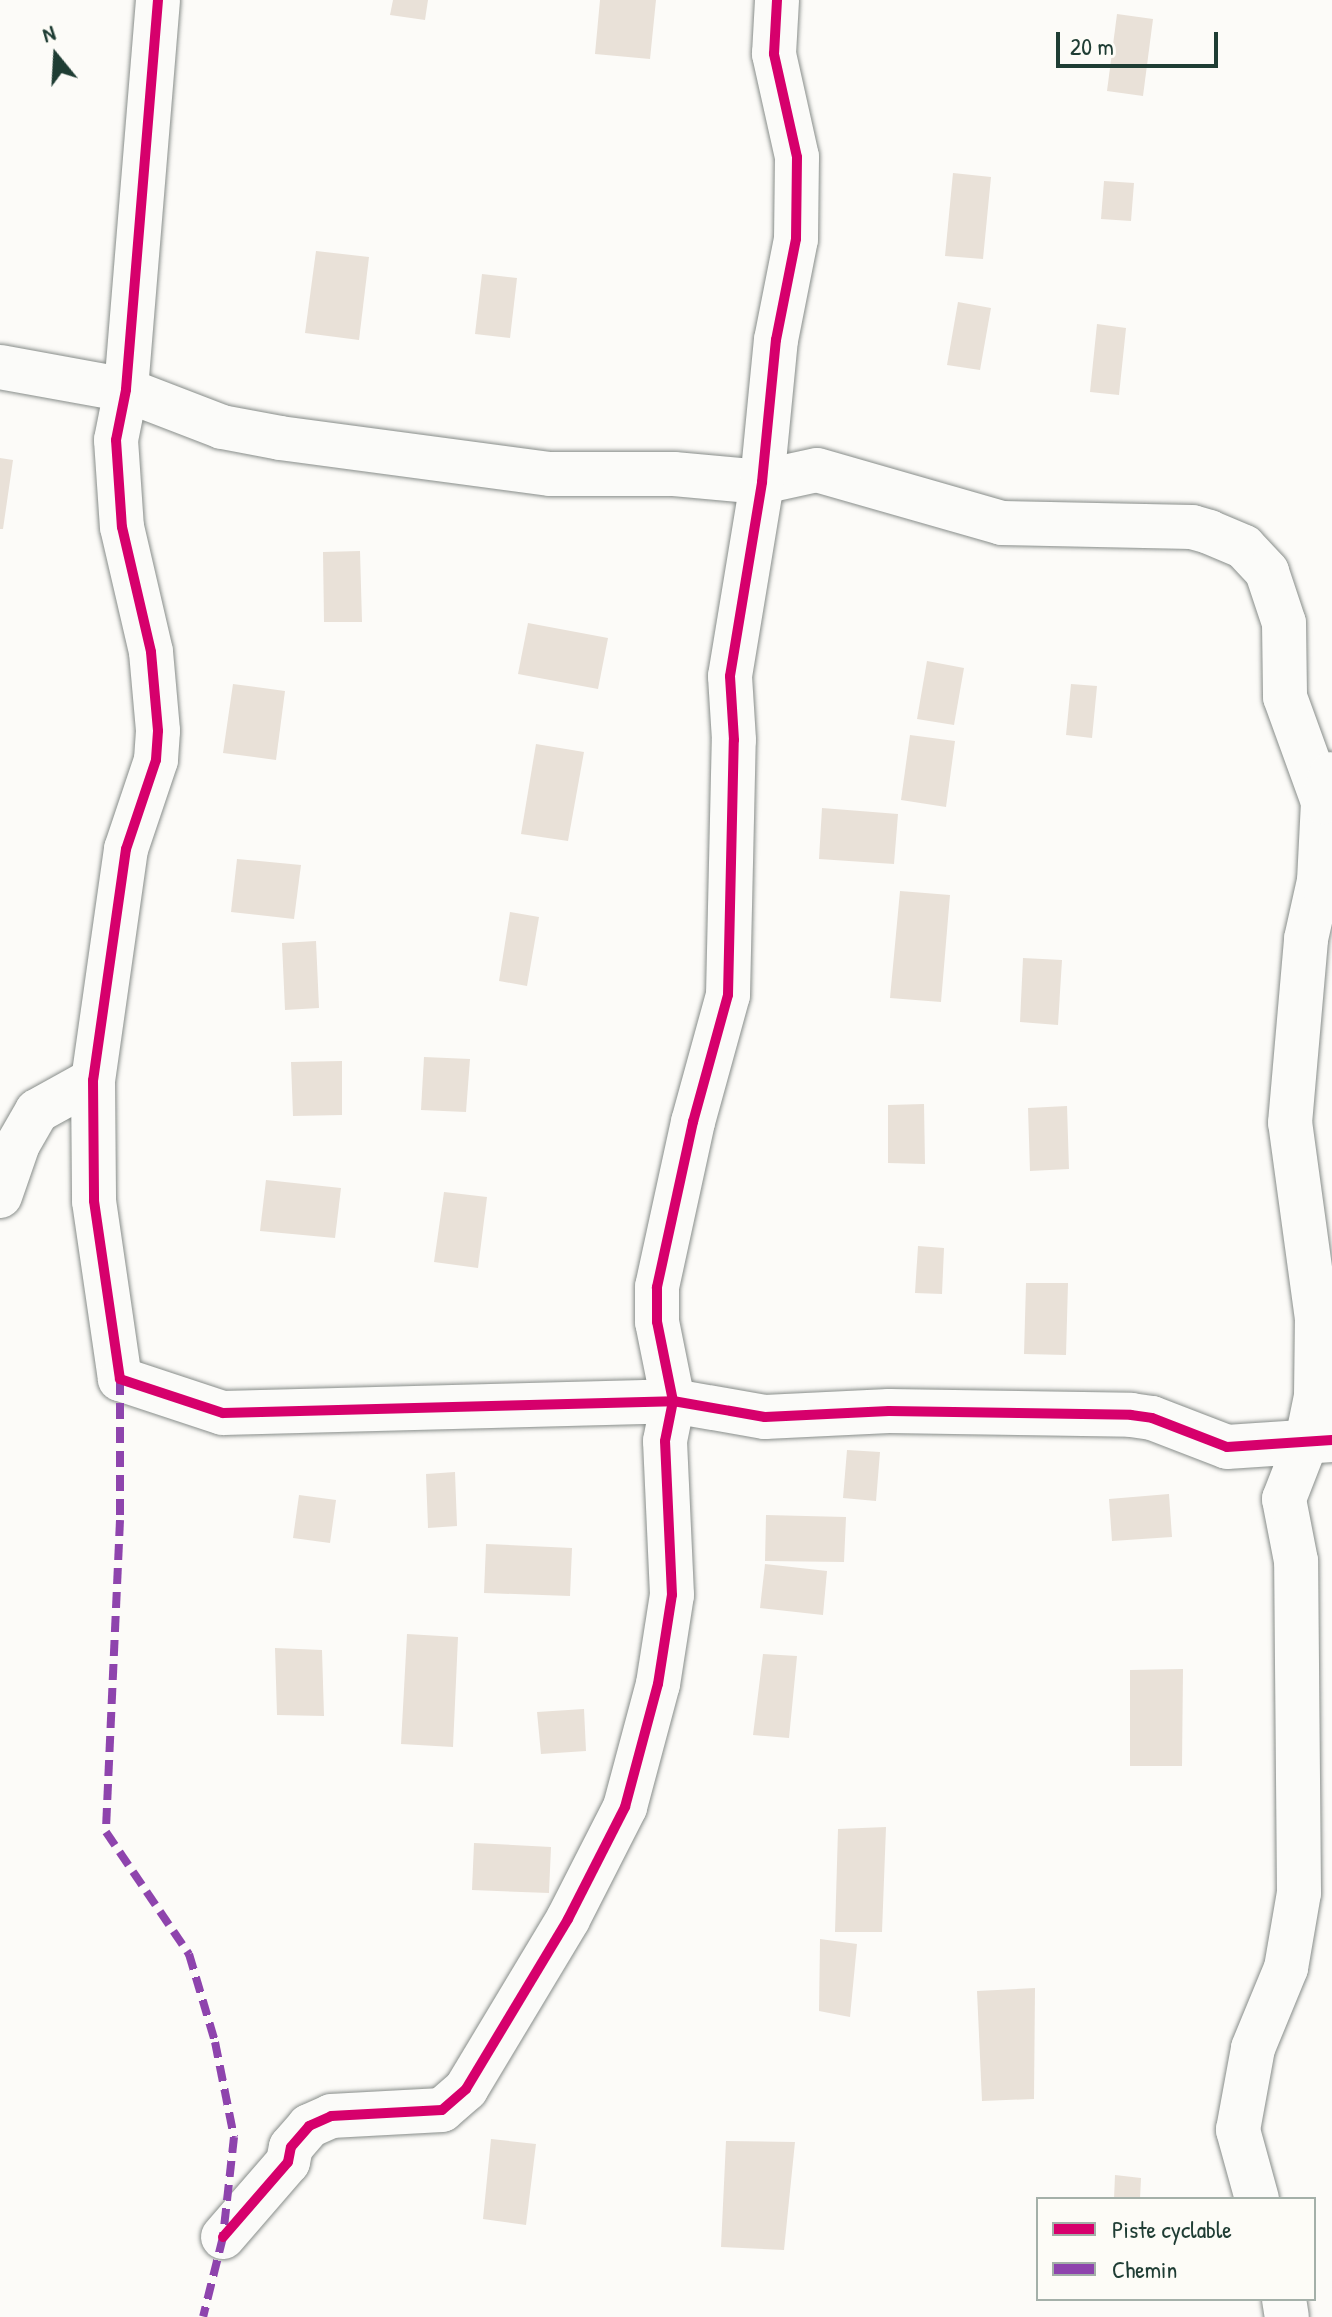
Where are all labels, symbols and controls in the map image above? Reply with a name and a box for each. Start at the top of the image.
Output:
north arrow [16,16,96,96]
scale bar [1060,16,1222,66]
text: N [38,17,59,49]
text: 20 m [1070,30,1114,62]
legend [1036,2197,1316,2301]
text: Piste cyclable [1112,2213,1232,2245]
text: Chemin [1112,2253,1177,2285]

